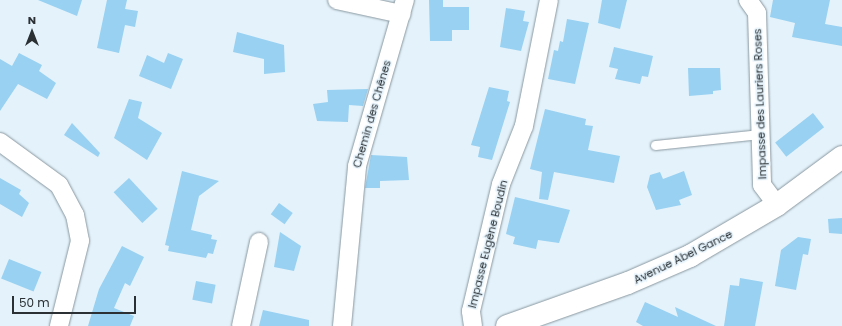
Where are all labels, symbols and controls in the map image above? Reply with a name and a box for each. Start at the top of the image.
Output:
north arrow [12,12,52,52]
text: N [28,12,36,28]
street label: Impasse des Lauriers Roses [751,28,769,180]
street label: Chemin des Chênes [350,59,394,169]
street label: Impasse Eugène Boudin [466,178,510,310]
street label: Avenue Abel Gance [632,227,734,287]
scale bar [14,288,138,314]
text: 50 m [19,294,50,311]

